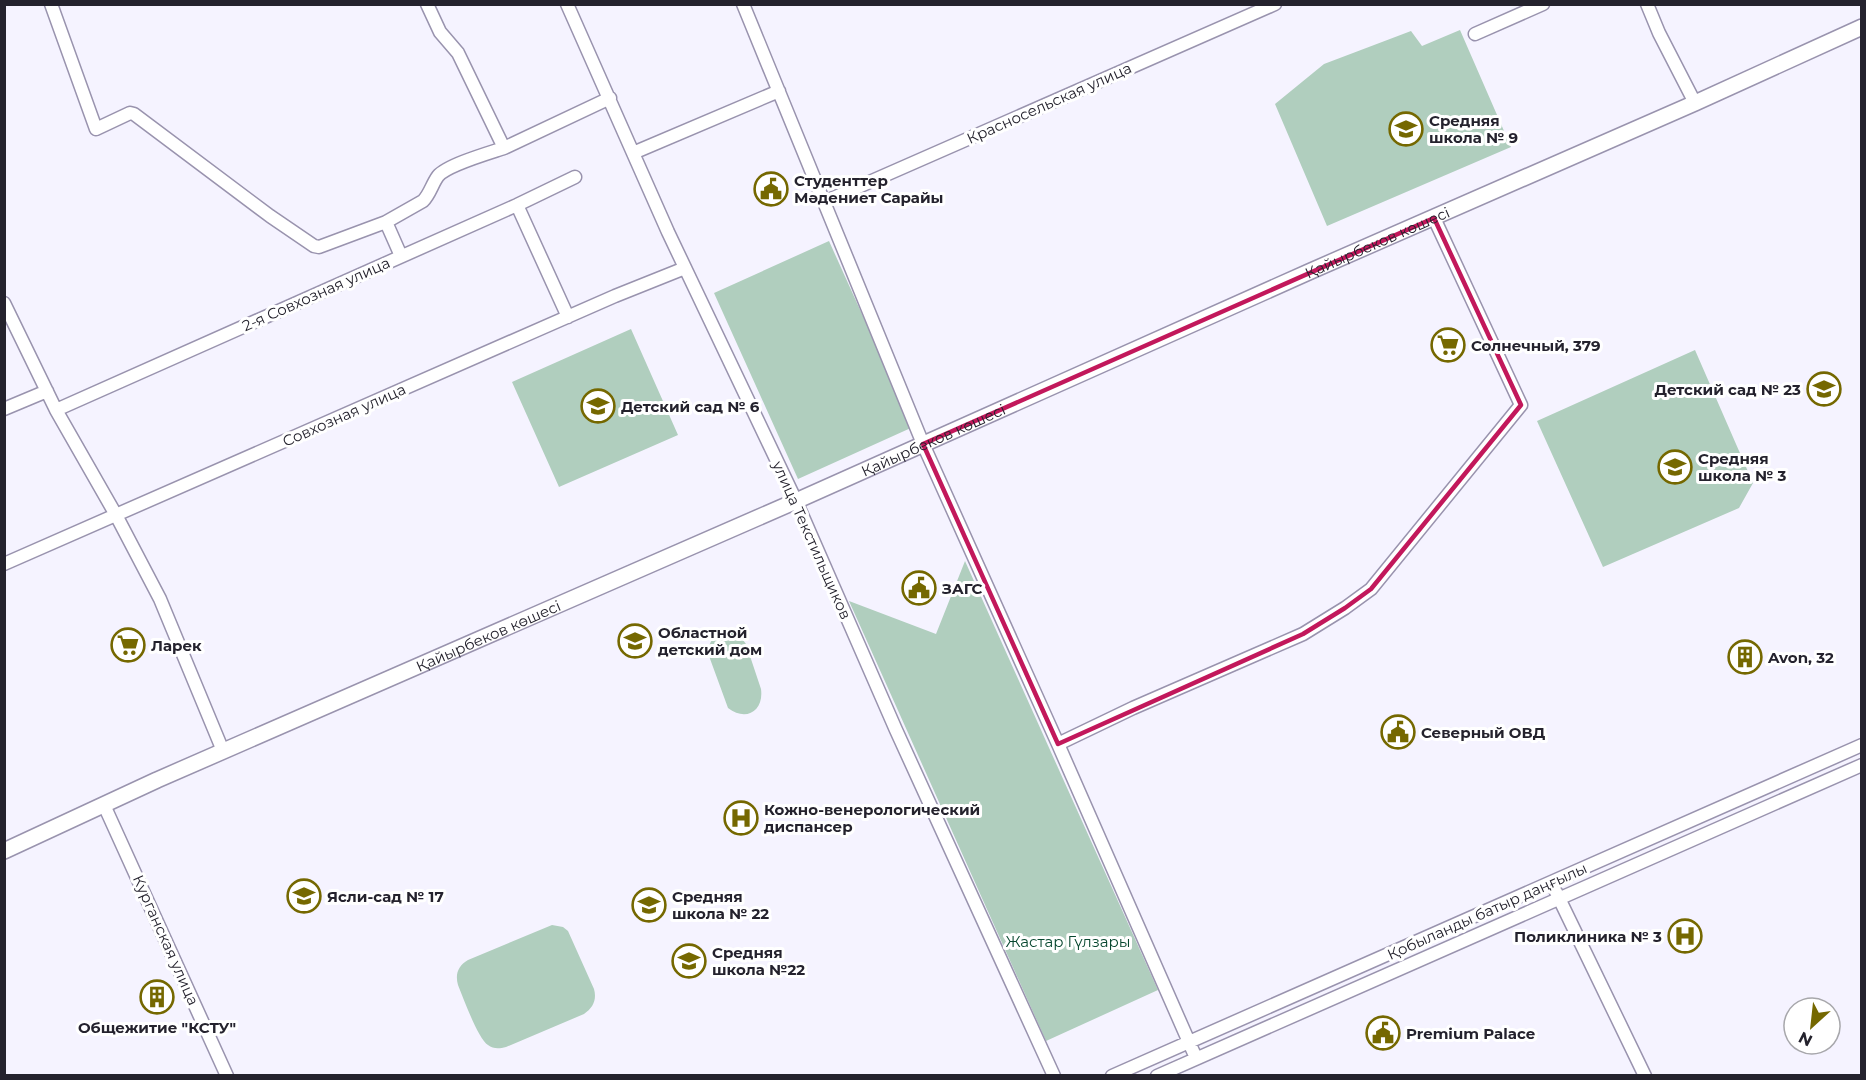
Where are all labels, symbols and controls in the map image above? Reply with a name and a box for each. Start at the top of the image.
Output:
street label: Красносельская улица [964,58,1134,148]
school or university icon: Средняя школа № 9 [1388,111,1424,147]
place label: Средняя школа № 9 [1429,111,1518,147]
public building icon: Студенттер Мәдениет Сарайы [753,171,789,207]
place label: Студенттер Мәдениет Сарайы [794,171,943,207]
street label: Қайырбеков көшесі [1302,202,1452,282]
street label: 2-я Совхозная улица [239,253,393,335]
supermarket icon: Солнечный, 379 [1430,327,1466,363]
place label: Солнечный, 379 [1471,336,1601,355]
school or university icon: Детский сад № 23 [1806,371,1842,407]
street label: Совхозная улица [279,379,409,451]
place label: Детский сад № 23 [1655,380,1801,399]
school or university icon: Детский сад № 6 [580,388,616,424]
place label: Детский сад № 6 [621,397,760,416]
street label: Қайырбеков көшесі [858,399,1008,480]
school or university icon: Средняя школа № 3 [1657,449,1693,485]
place label: Средняя школа № 3 [1698,449,1786,485]
street label: улица Текстильщиков [768,457,856,622]
public building icon: ЗАГС [901,570,937,606]
place label: ЗАГС [941,579,983,598]
street label: Қайырбеков көшесі [413,595,564,675]
school or university icon: Областной детский дом [617,623,653,659]
place label: Областной детский дом [658,623,762,659]
supermarket icon: Ларек [110,627,146,663]
place label: Ларек [151,636,202,655]
building icon: Avon, 32 [1727,639,1763,675]
place label: Avon, 32 [1767,648,1834,667]
public building icon: Северный ОВД [1380,714,1416,750]
place label: Северный ОВД [1421,723,1546,742]
hospital icon: Кожно-венерологический диспансер [723,800,759,836]
place label: Кожно-венерологический диспансер [764,800,980,836]
street label: Қобыланды батыр даңғылы [1384,858,1590,964]
street label: Курганская улица [129,872,203,1008]
school or university icon: Ясли-сад № 17 [286,878,322,914]
place label: Ясли-сад № 17 [327,887,444,906]
school or university icon: Средняя школа № 22 [631,887,667,923]
place label: Средняя школа № 22 [672,887,769,923]
hospital icon: Поликлиника № 3 [1667,918,1703,954]
place label: Поликлиника № 3 [1514,927,1662,946]
park label: Жастар Гүлзары [1005,932,1131,951]
school or university icon: Средняя школа №22 [671,943,707,979]
place label: Средняя школа №22 [712,943,805,979]
building icon: Общежитие "КСТУ" [139,979,175,1015]
north arrow [1782,996,1842,1056]
public building icon: Premium Palace [1365,1015,1401,1051]
place label: Общежитие "КСТУ" [78,1018,236,1037]
place label: Premium Palace [1406,1024,1535,1043]
text: N [1795,1028,1815,1050]

